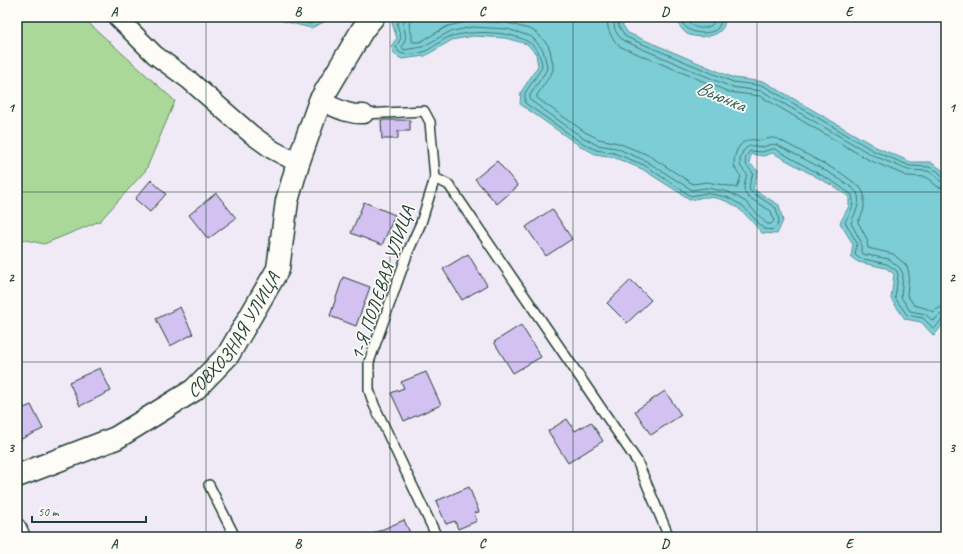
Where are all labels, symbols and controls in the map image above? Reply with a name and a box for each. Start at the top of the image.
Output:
text: A [111,4,119,20]
text: B [295,4,303,20]
text: C [479,4,487,20]
text: D [661,4,670,20]
text: E [846,4,855,20]
water label: Вьюнка [693,75,751,118]
text: 1 [8,100,16,116]
text: 1 [949,100,957,116]
street label: 1-Я ПОЛЕВАЯ УЛИЦА [344,202,420,363]
street label: СОВХОЗНАЯ УЛИЦА [183,267,286,403]
text: 2 [8,270,15,286]
text: 2 [949,270,956,286]
text: 3 [8,440,15,456]
text: 3 [949,440,956,456]
scale bar [32,498,146,524]
text: 50 m [38,504,60,520]
text: A [111,536,119,552]
text: B [295,536,303,552]
text: C [479,536,487,552]
text: D [661,536,670,552]
text: E [846,536,855,552]

